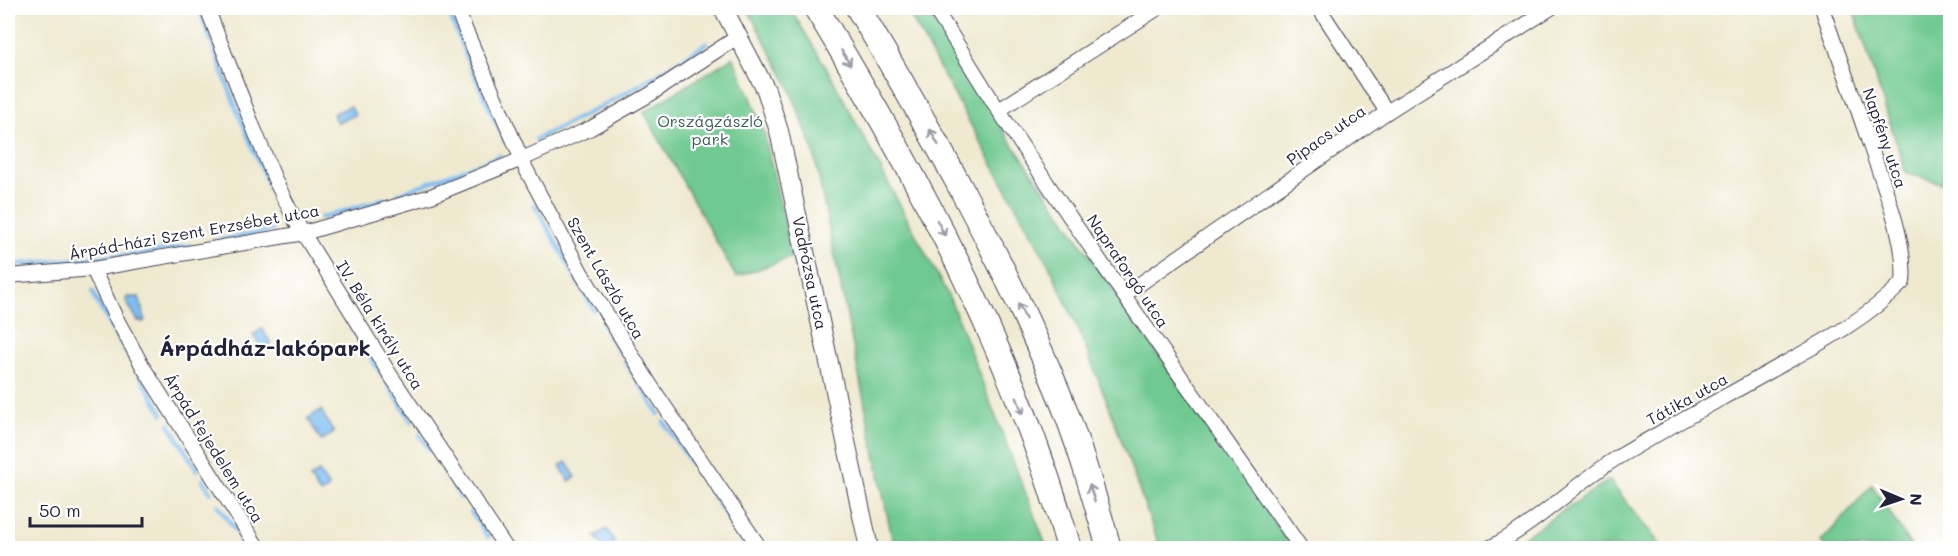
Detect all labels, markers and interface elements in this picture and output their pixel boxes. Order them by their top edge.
one-way arrow [840,49,852,66]
street label: Napfény utca [1859,85,1912,191]
street label: Pipacs utca [1282,100,1369,170]
park label: Országzászló park [657,110,763,149]
one-way arrow [928,129,940,146]
street label: Árpád-házi Szent Erzsébet utca [67,199,321,264]
street label: Napraforgó utca [1083,210,1174,332]
street label: Szent László utca [563,213,650,343]
street label: Vadrózsa utca [788,215,833,331]
one-way arrow [935,219,947,236]
street label: IV. Béla király utca [332,256,429,393]
one-way arrow [1016,302,1028,320]
district label: Árpádház-lakópark [159,333,371,362]
street label: Tátika utca [1642,368,1731,429]
street label: Árpád fejedelem utca [160,369,269,527]
one-way arrow [1016,396,1027,415]
north arrow [1871,469,1931,529]
one-way arrow [1086,484,1097,503]
scale bar [30,490,142,528]
text: N [1906,493,1927,506]
text: 50 m [39,498,81,522]

